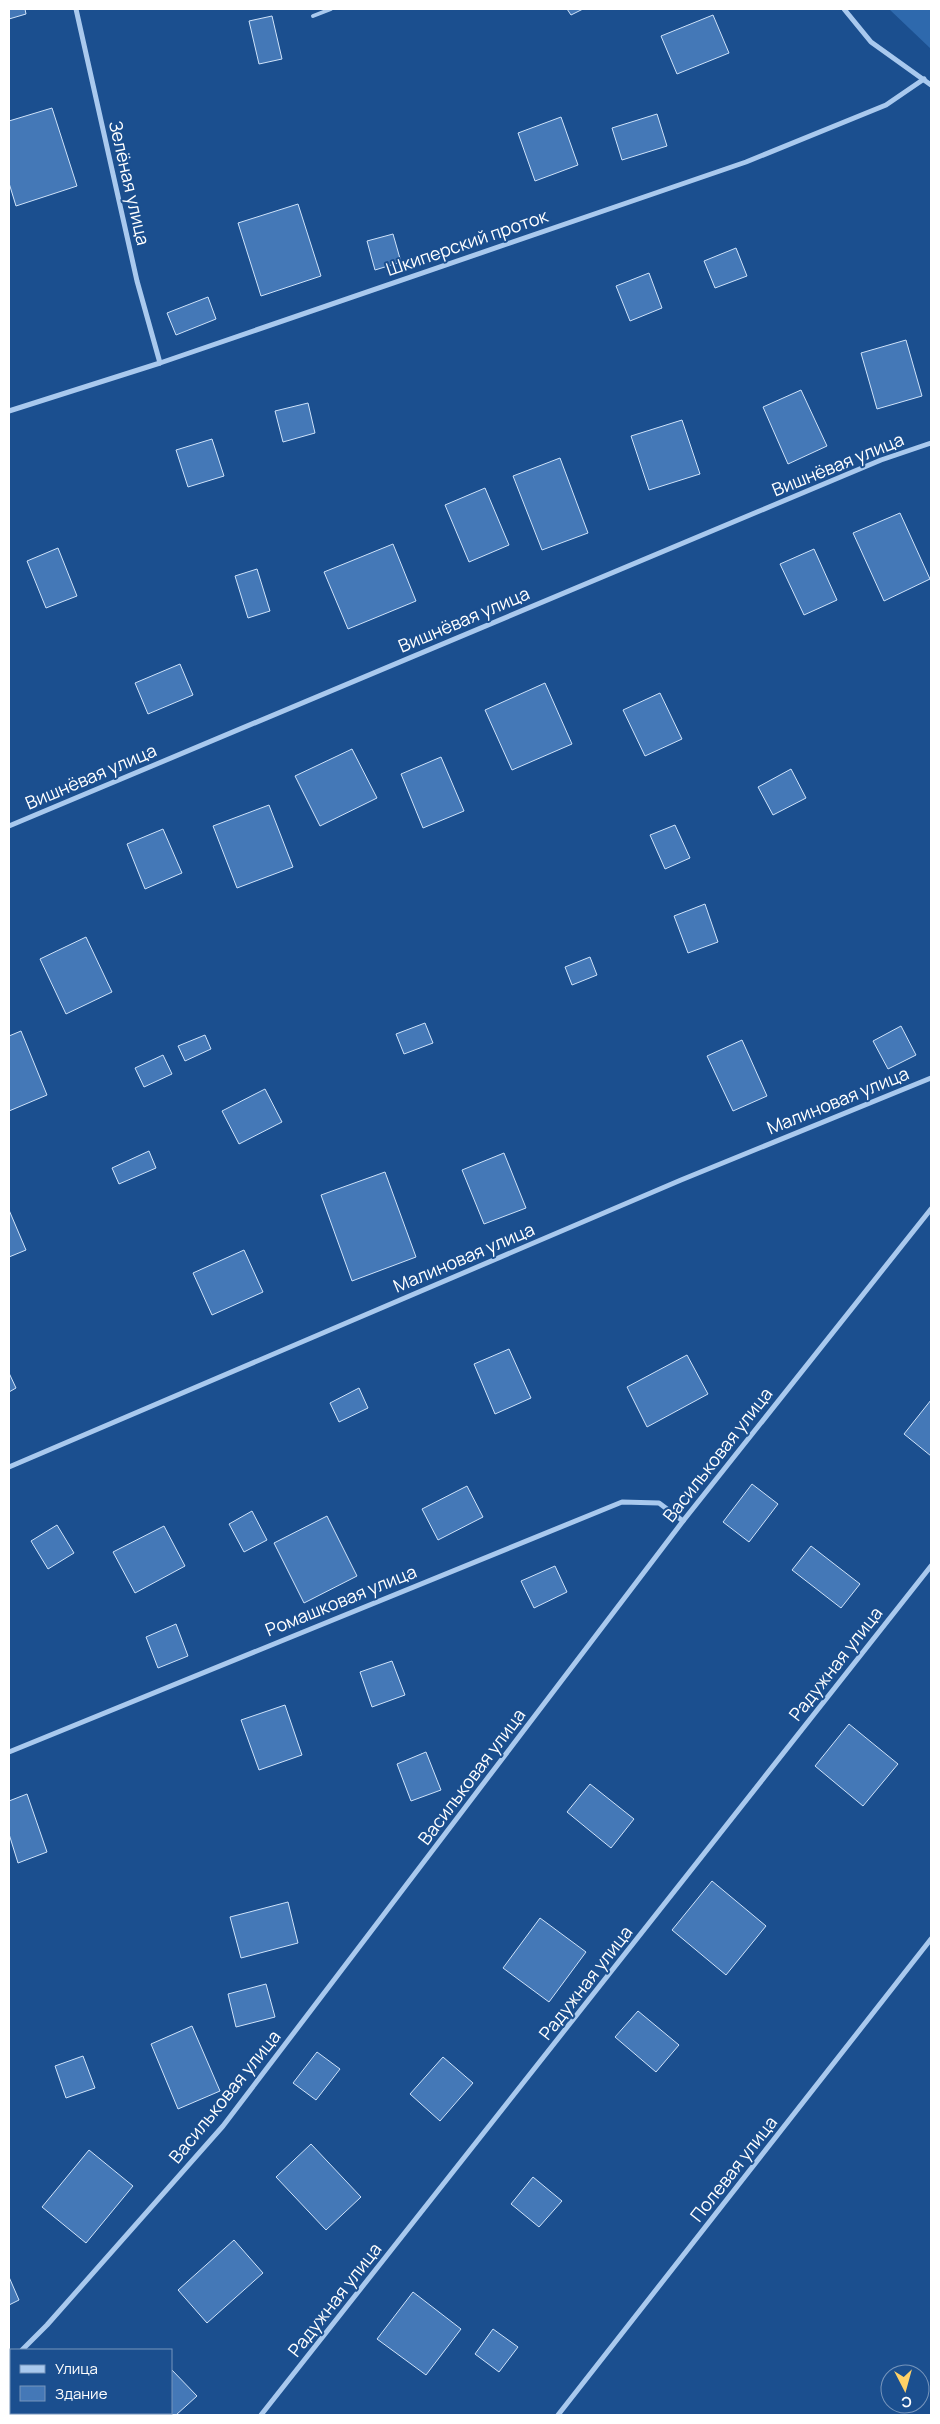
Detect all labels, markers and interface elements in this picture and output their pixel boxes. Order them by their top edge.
street label: Зелёная улица [104,118,156,247]
street label: Шкиперский проток [383,203,552,281]
street label: Вишнёвая улица [768,427,907,501]
street label: Вишнёвая улица [394,581,533,658]
street label: Вишнёвая улица [21,738,160,815]
street label: Малиновая улица [763,1061,912,1139]
street label: Малиновая улица [389,1217,538,1298]
street label: Васильковая улица [657,1382,777,1527]
street label: Ромашковая улица [261,1559,420,1641]
street label: Радужная улица [783,1601,887,1725]
street label: Васильковая улица [412,1703,530,1849]
street label: Радужная улица [533,1920,637,2044]
street label: Васильковая улица [163,2025,285,2168]
street label: Полевая улица [684,2111,782,2226]
street label: Радужная улица [282,2237,386,2361]
legend [10,2349,172,2414]
text: Улица [55,2358,98,2379]
north arrow [880,2364,930,2414]
text: Здание [55,2383,108,2404]
text: С [900,2392,913,2412]

